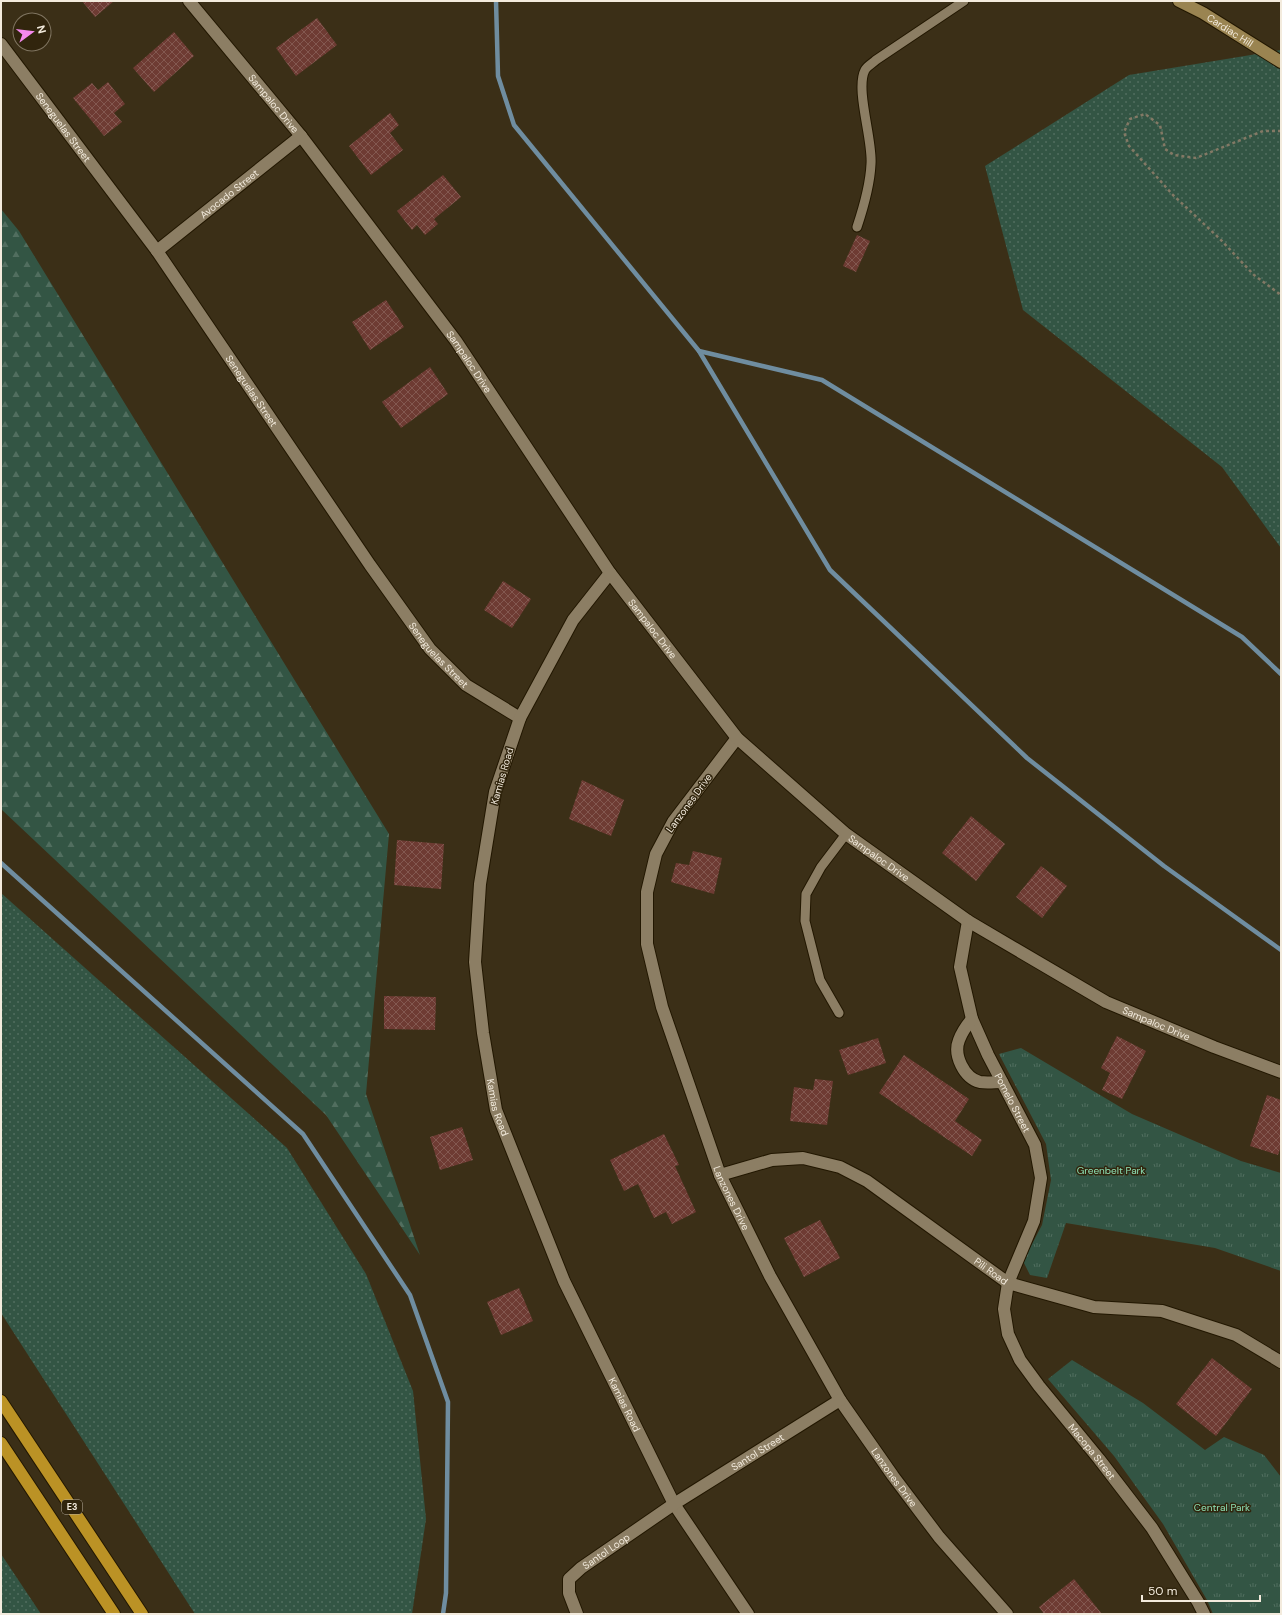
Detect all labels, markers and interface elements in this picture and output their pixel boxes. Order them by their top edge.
street label: Cardiac Hill [1205,11,1256,50]
north arrow [12,12,52,52]
text: N [34,24,49,35]
street label: Sampaloc Drive [246,71,302,136]
street label: Seneguelas Street [33,90,94,164]
street label: Avocado Street [197,166,261,221]
street label: Sampaloc Drive [444,328,495,395]
street label: Seneguelas Street [223,352,281,429]
street label: Sampaloc Drive [626,596,680,661]
street label: Seneguelas Street [406,619,471,690]
street label: Kamias Road [488,746,516,806]
street label: Lanzones Drive [663,771,715,835]
street label: Sampaloc Drive [846,831,913,884]
street label: Sampaloc Drive [1121,1003,1193,1043]
street label: Pomelo Street [992,1071,1034,1134]
street label: Kamias Road [484,1078,512,1138]
street label: Lanzones Drive [711,1164,753,1232]
park label: Greenbelt Park [1077,1164,1145,1177]
street label: Pili Road [972,1254,1011,1288]
street label: Kamias Road [606,1375,644,1434]
street label: Macopa Street [1066,1421,1119,1482]
street label: Santol Street [728,1430,786,1473]
street label: Lanzones Drive [869,1445,921,1510]
road number: E3 [62,1500,82,1514]
park label: Central Park [1194,1501,1250,1514]
street label: Santol Loop [580,1530,632,1572]
scale bar [1142,1577,1260,1603]
text: 50 m [1148,1583,1177,1599]

